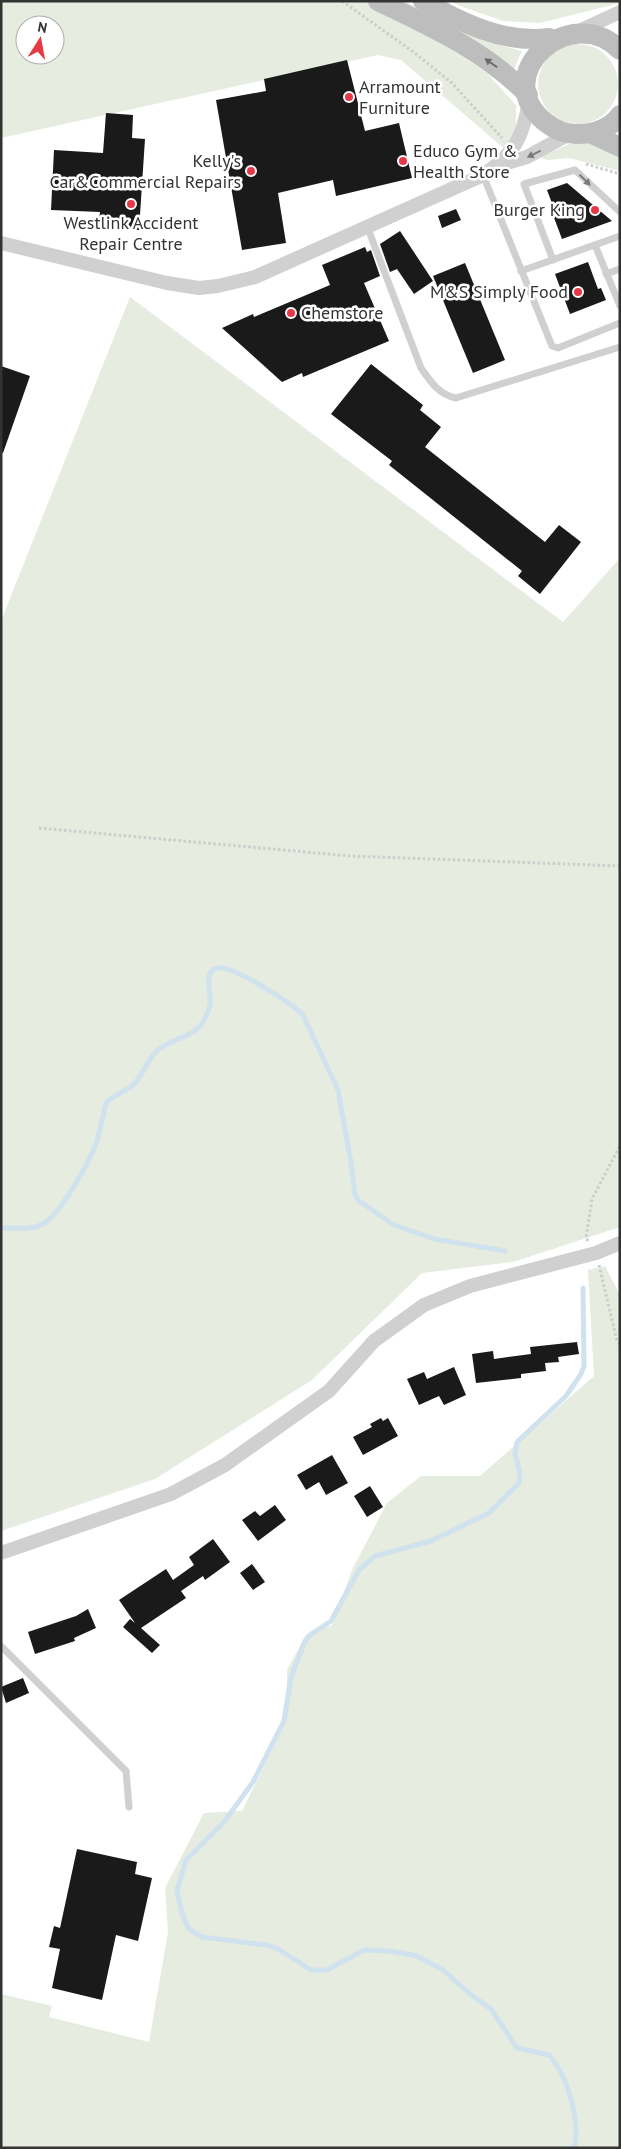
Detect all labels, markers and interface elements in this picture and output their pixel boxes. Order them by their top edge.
north arrow [15,15,65,65]
text: N [36,18,49,37]
one-way arrow [484,58,498,68]
place label: Arramount Furniture [359,75,441,119]
marker: Arramount Furniture [343,91,355,103]
place label: Educo Gym & Health Store [413,139,518,183]
place label: Kelly's Car&Commercial Repairs [49,149,241,193]
one-way arrow [527,150,541,158]
marker: Educo Gym & Health Store [397,155,409,167]
marker: Kelly's Car&Commercial Repairs [245,165,257,177]
one-way arrow [579,174,591,186]
marker: Westlink Accident Repair Centre [125,198,137,210]
place label: Burger King [494,198,585,221]
marker: Burger King [589,204,601,216]
place label: Westlink Accident Repair Centre [64,211,198,255]
place label: M&S Simply Food [430,280,568,303]
marker: M&S Simply Food [572,286,584,298]
place label: Chemstore [301,301,383,324]
marker: Chemstore [285,307,297,319]

